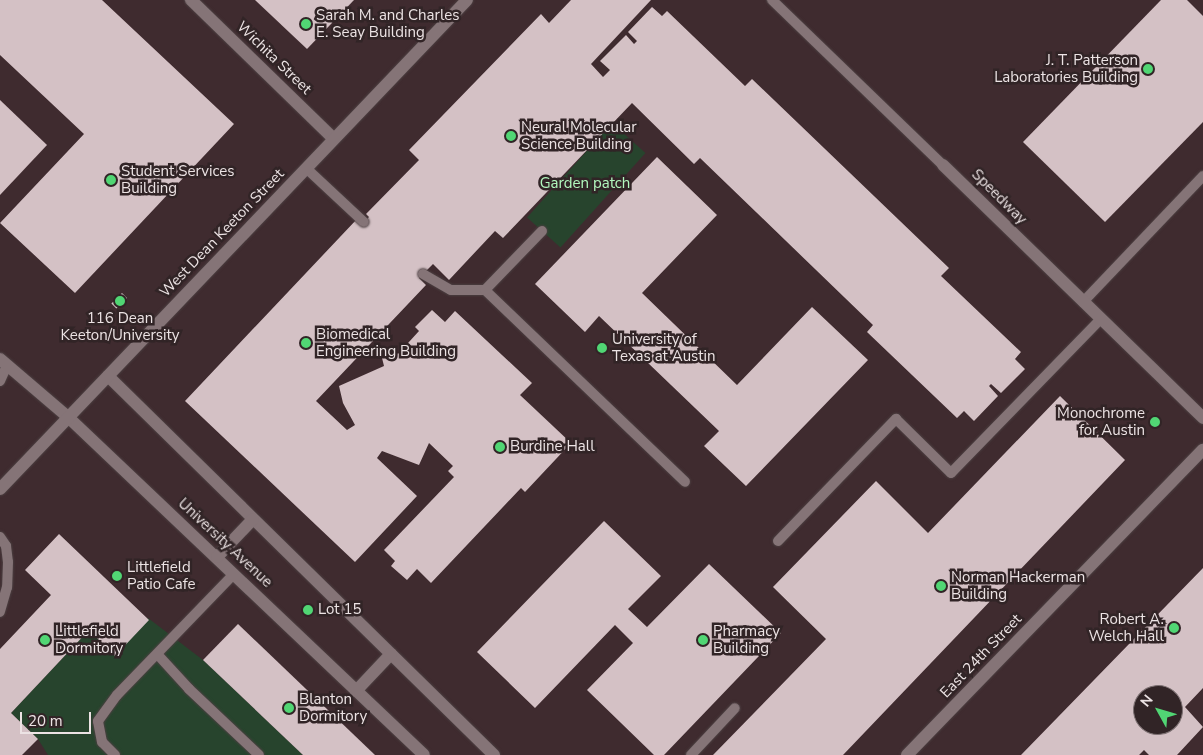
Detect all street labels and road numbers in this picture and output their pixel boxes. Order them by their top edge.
street label: Wichita Street [233,18,315,98]
street label: West Dean Keeton Street [156,165,288,301]
street label: Speedway [968,166,1030,228]
street label: University Avenue [174,495,276,591]
street label: East 24th Street [937,610,1025,702]

